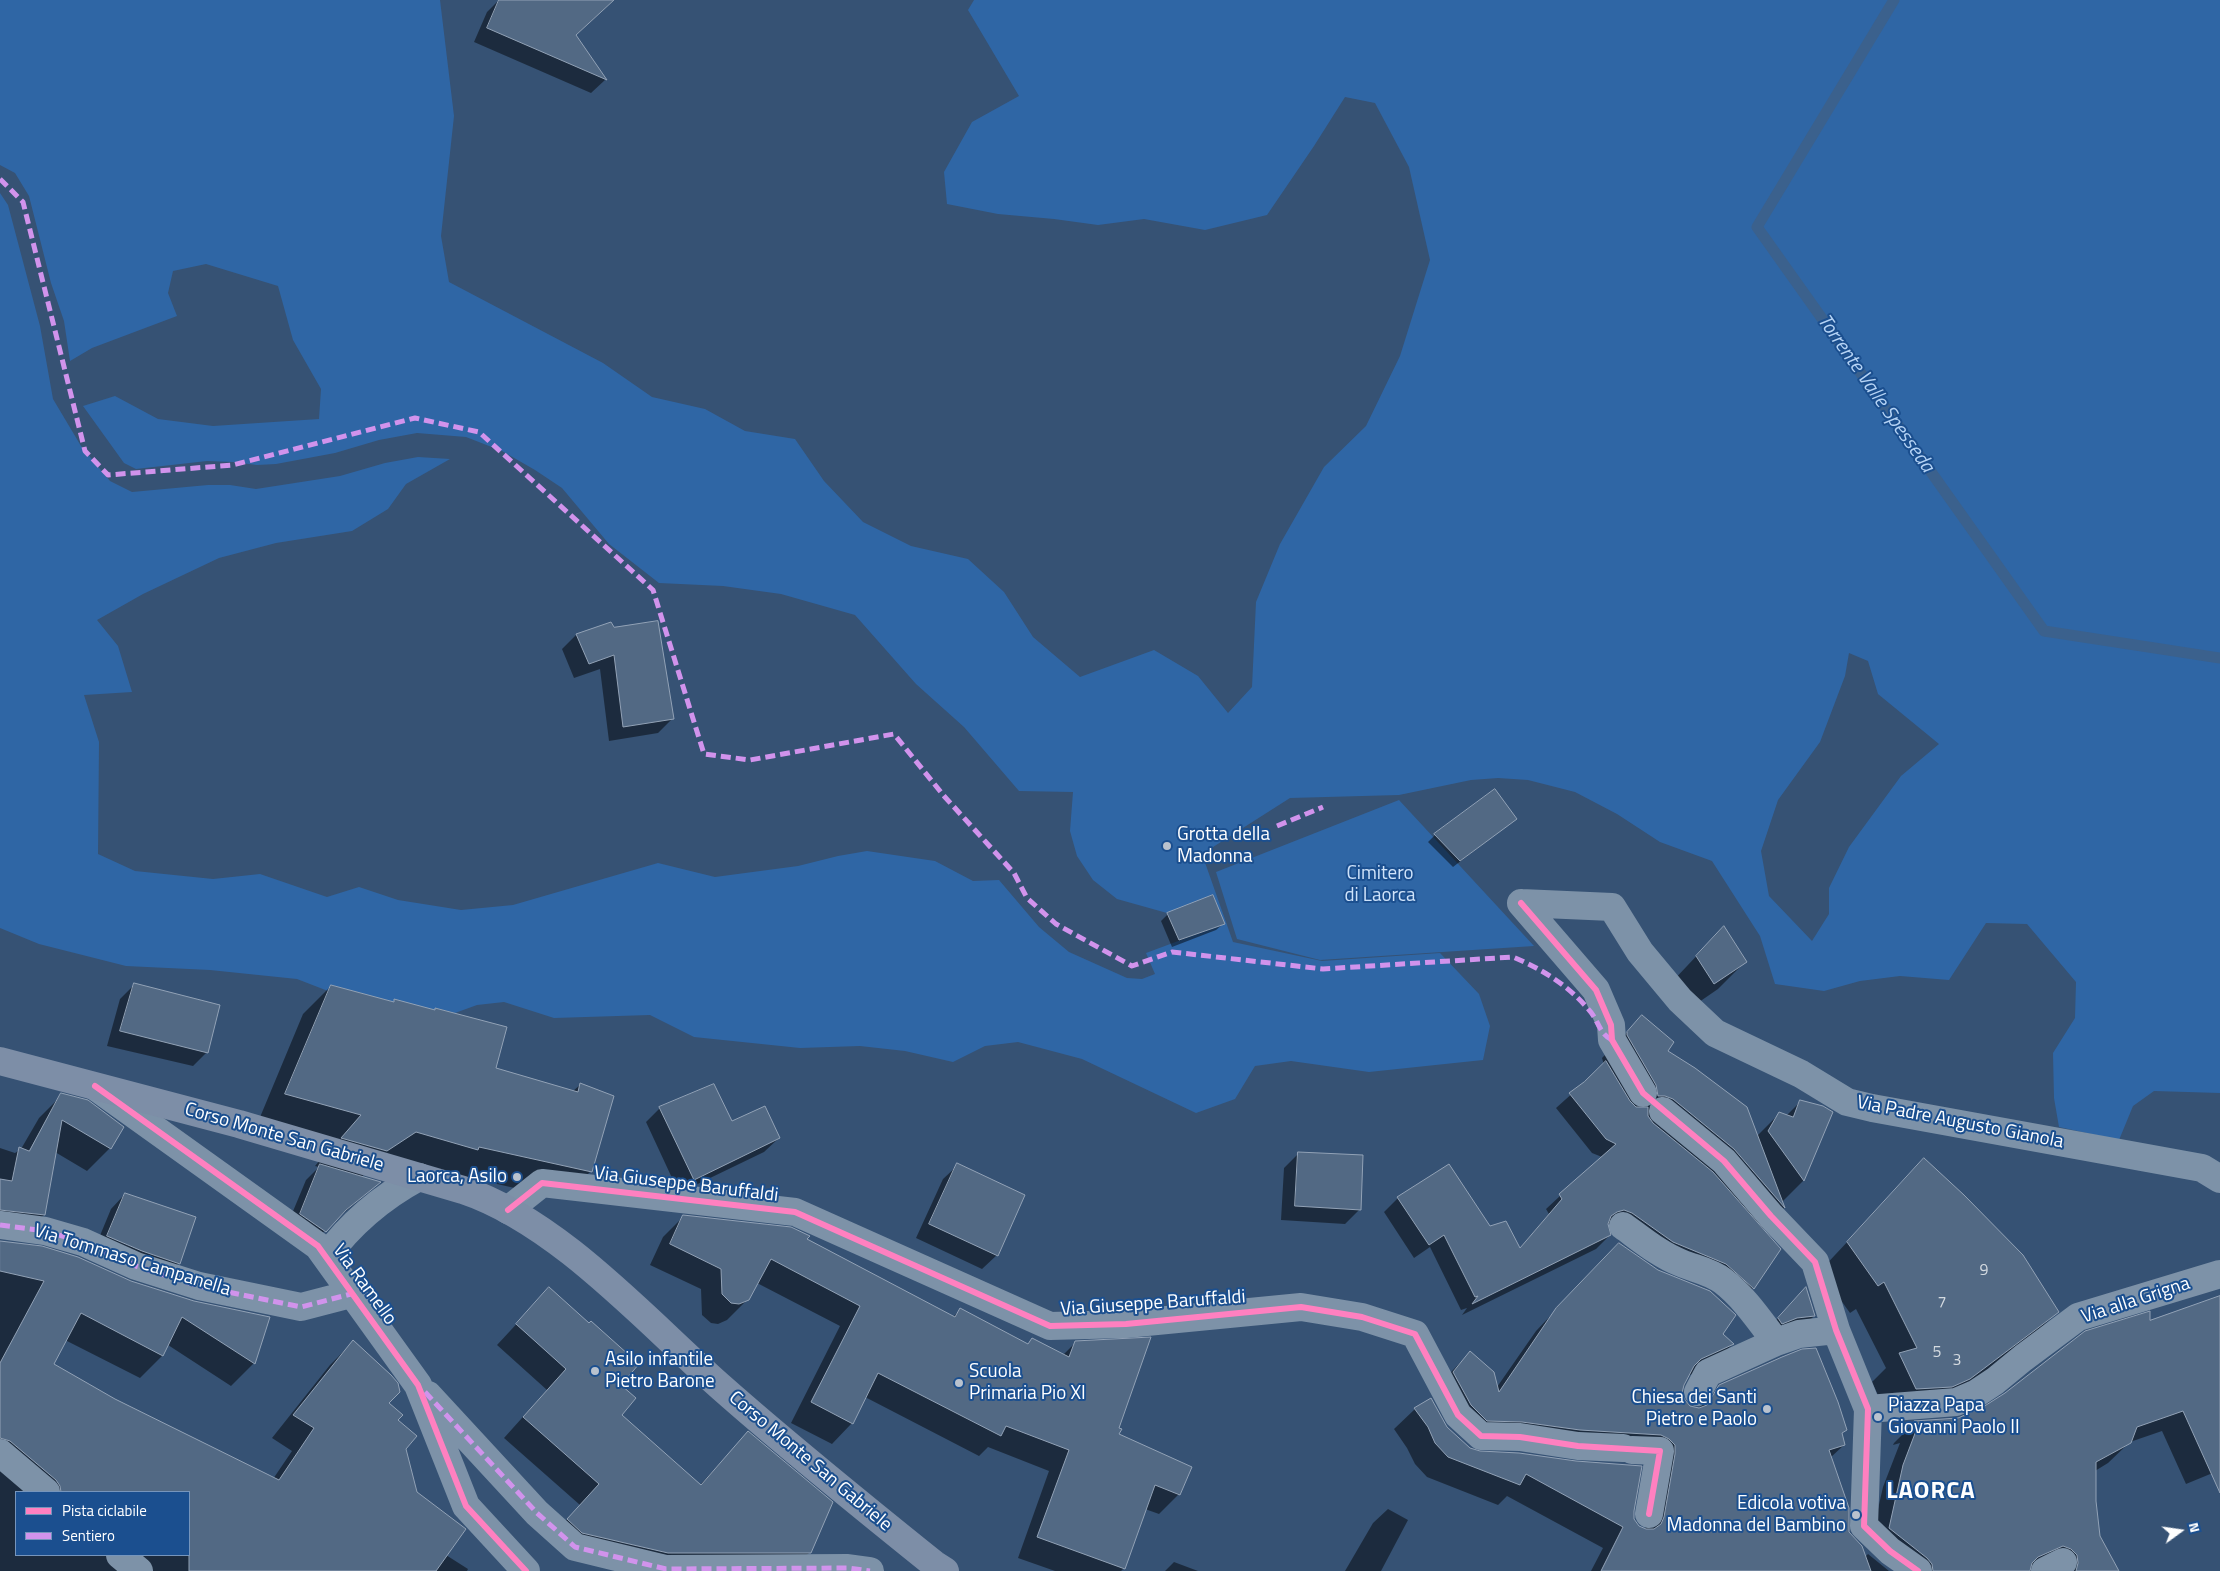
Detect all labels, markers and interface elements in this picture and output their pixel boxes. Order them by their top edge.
water label: Torrente Valle Spesseda [1811,310,1939,478]
place label: Grotta della Madonna [1177,824,1270,868]
marker: Grotta della Madonna [1161,840,1173,852]
park label: Cimitero di Laorca [1344,863,1416,907]
street label: Via Padre Augusto Gianola [1855,1092,2065,1154]
street label: Corso Monte San Gabriele [182,1099,386,1177]
street label: Via Giuseppe Baruffaldi [592,1162,780,1208]
place label: Laorca, Asilo [407,1166,507,1188]
marker: Laorca, Asilo [511,1171,523,1183]
street label: Via Tommaso Campanella [31,1220,233,1302]
street label: Via Ramello [327,1240,401,1330]
house number: 9 [1980,1261,1988,1281]
street label: Via alla Grigna [2079,1273,2193,1329]
street label: Via Giuseppe Baruffaldi [1060,1286,1246,1322]
house number: 7 [1938,1293,1946,1313]
house number: 5 [1933,1343,1941,1363]
place label: Asilo infantile Pietro Barone [605,1349,715,1393]
house number: 3 [1953,1351,1961,1371]
place label: Scuola Primaria Pio XI [969,1361,1086,1405]
marker: Asilo infantile Pietro Barone [589,1365,601,1377]
marker: Scuola Primaria Pio XI [953,1377,965,1389]
street label: Corso Monte San Gabriele [724,1387,896,1537]
place label: Chiesa dei Santi Pietro e Paolo [1631,1387,1757,1431]
place label: Piazza Papa Giovanni Paolo II [1888,1395,2020,1439]
marker: Chiesa dei Santi Pietro e Paolo [1761,1403,1773,1415]
marker: Piazza Papa Giovanni Paolo II [1872,1411,1884,1423]
district label: LAORCA [1885,1478,1977,1506]
legend [15,1491,190,1556]
place label: Edicola votiva Madonna del Bambino [1667,1493,1846,1537]
text: Pista ciclabile [62,1499,147,1522]
north arrow [2155,1506,2205,1556]
marker: Edicola votiva Madonna del Bambino [1850,1509,1862,1521]
text: N [2184,1520,2206,1534]
text: Sentiero [62,1524,115,1547]

